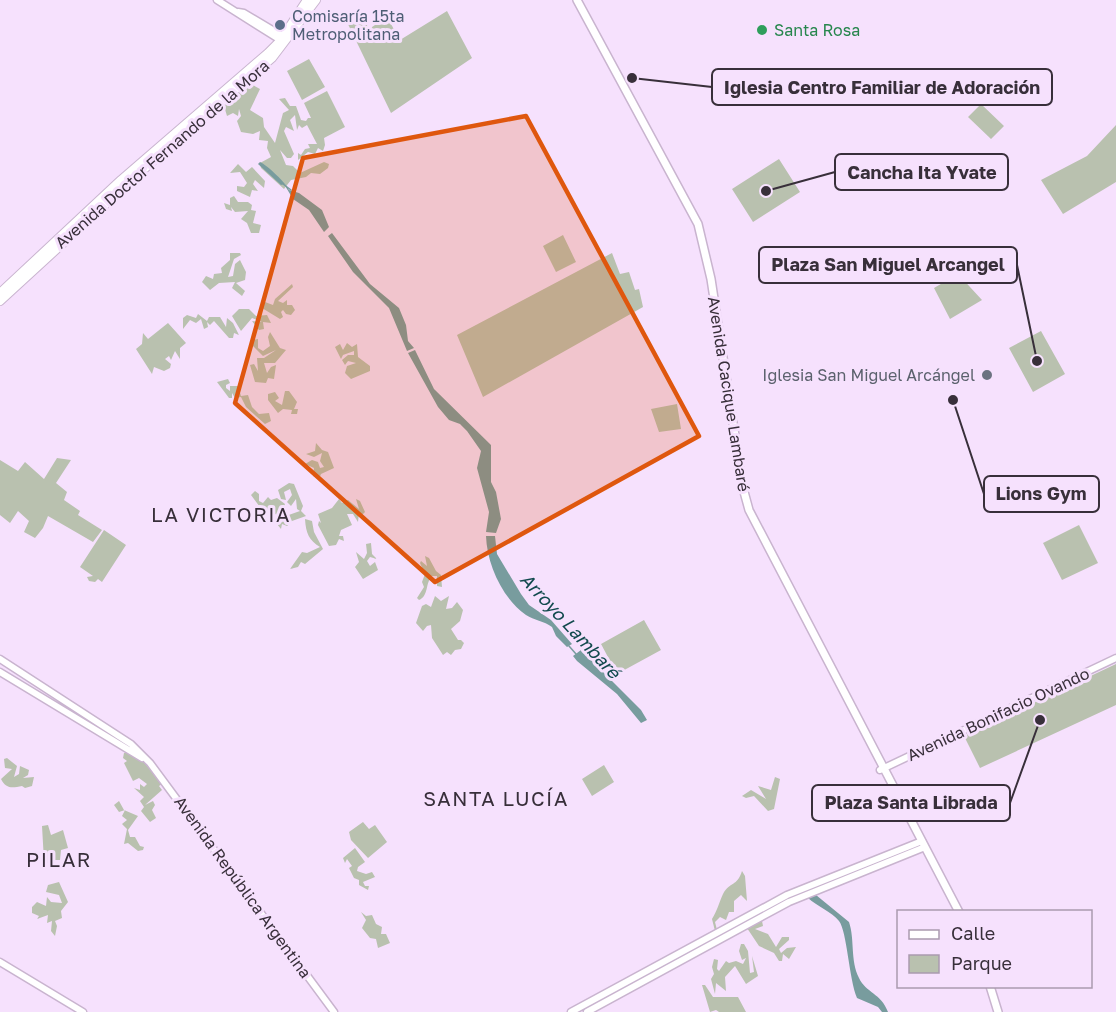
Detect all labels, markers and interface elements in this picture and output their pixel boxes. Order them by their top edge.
place label: Comisaría 15ta Metropolitana [292,6,405,44]
marker: Comisaría 15ta Metropolitana [273,18,287,32]
place label: Santa Rosa [774,20,860,40]
marker: Santa Rosa [755,23,769,37]
street label: Avenida Doctor Fernando de la Mora [51,56,273,252]
callout: Iglesia Centro Familiar de Adoración [712,69,1052,105]
text: Iglesia Centro Familiar de Adoración [724,76,1040,98]
callout: Cancha Ita Yvate [835,154,1008,190]
text: Cancha Ita Yvate [847,161,997,183]
callout: Plaza San Miguel Arcangel [759,247,1017,283]
text: Plaza San Miguel Arcangel [771,253,1005,275]
street label: Avenida Cacique Lambaré [704,295,754,493]
place label: Iglesia San Miguel Arcángel [762,365,975,385]
marker: Iglesia San Miguel Arcángel [980,368,994,382]
callout: Lions Gym [984,476,1099,512]
text: Lions Gym [995,482,1087,504]
district label: LA VICTORIA [151,502,291,526]
water label: Arroyo Lambaré [516,568,626,684]
street label: Avenida Bonifacio Ovando [904,663,1092,765]
callout: Plaza Santa Librada [812,785,1010,821]
district label: SANTA LUCÍA [423,786,569,810]
text: Plaza Santa Librada [824,791,998,813]
street label: Avenida República Argentina [170,792,316,982]
district label: PILAR [26,847,92,871]
legend [897,910,1092,988]
text: Calle [951,922,995,944]
text: Parque [951,952,1012,974]

